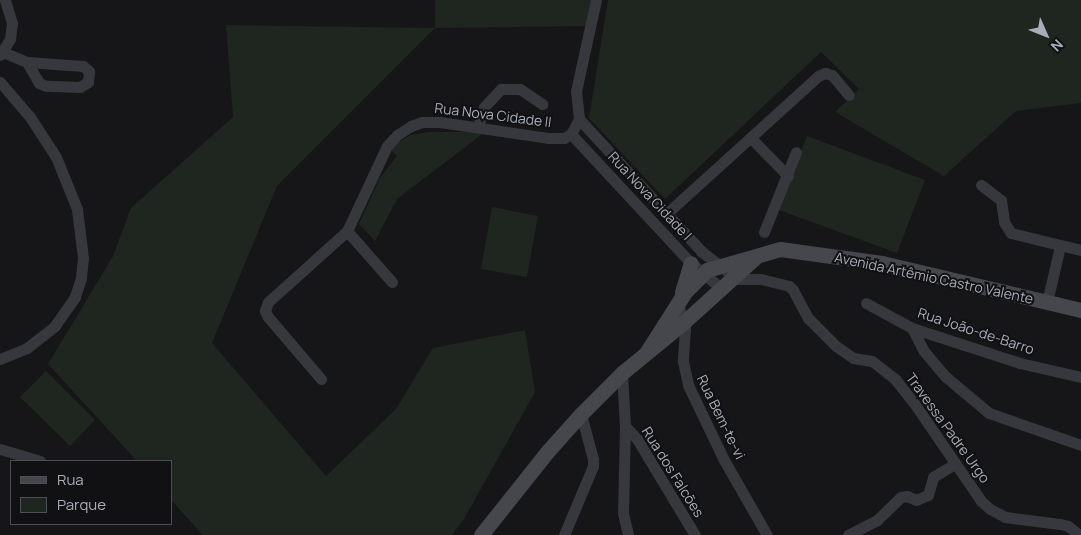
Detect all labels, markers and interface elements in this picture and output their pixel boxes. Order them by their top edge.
north arrow [1021,10,1071,60]
text: N [1047,36,1067,56]
street label: Rua Nova Cidade II [434,99,552,131]
street label: Rua Nova Cidade I [605,148,695,244]
street label: Avenida Artêmio Castro Valente [833,249,1035,307]
street label: Rua João-de-Barro [916,304,1036,358]
street label: Travessa Padre Urgo [903,370,993,486]
street label: Rua Bem-te-vi [693,372,749,462]
street label: Rua dos Falcões [638,424,708,520]
legend [10,460,172,525]
text: Rua [57,469,84,490]
text: Parque [57,494,106,515]

